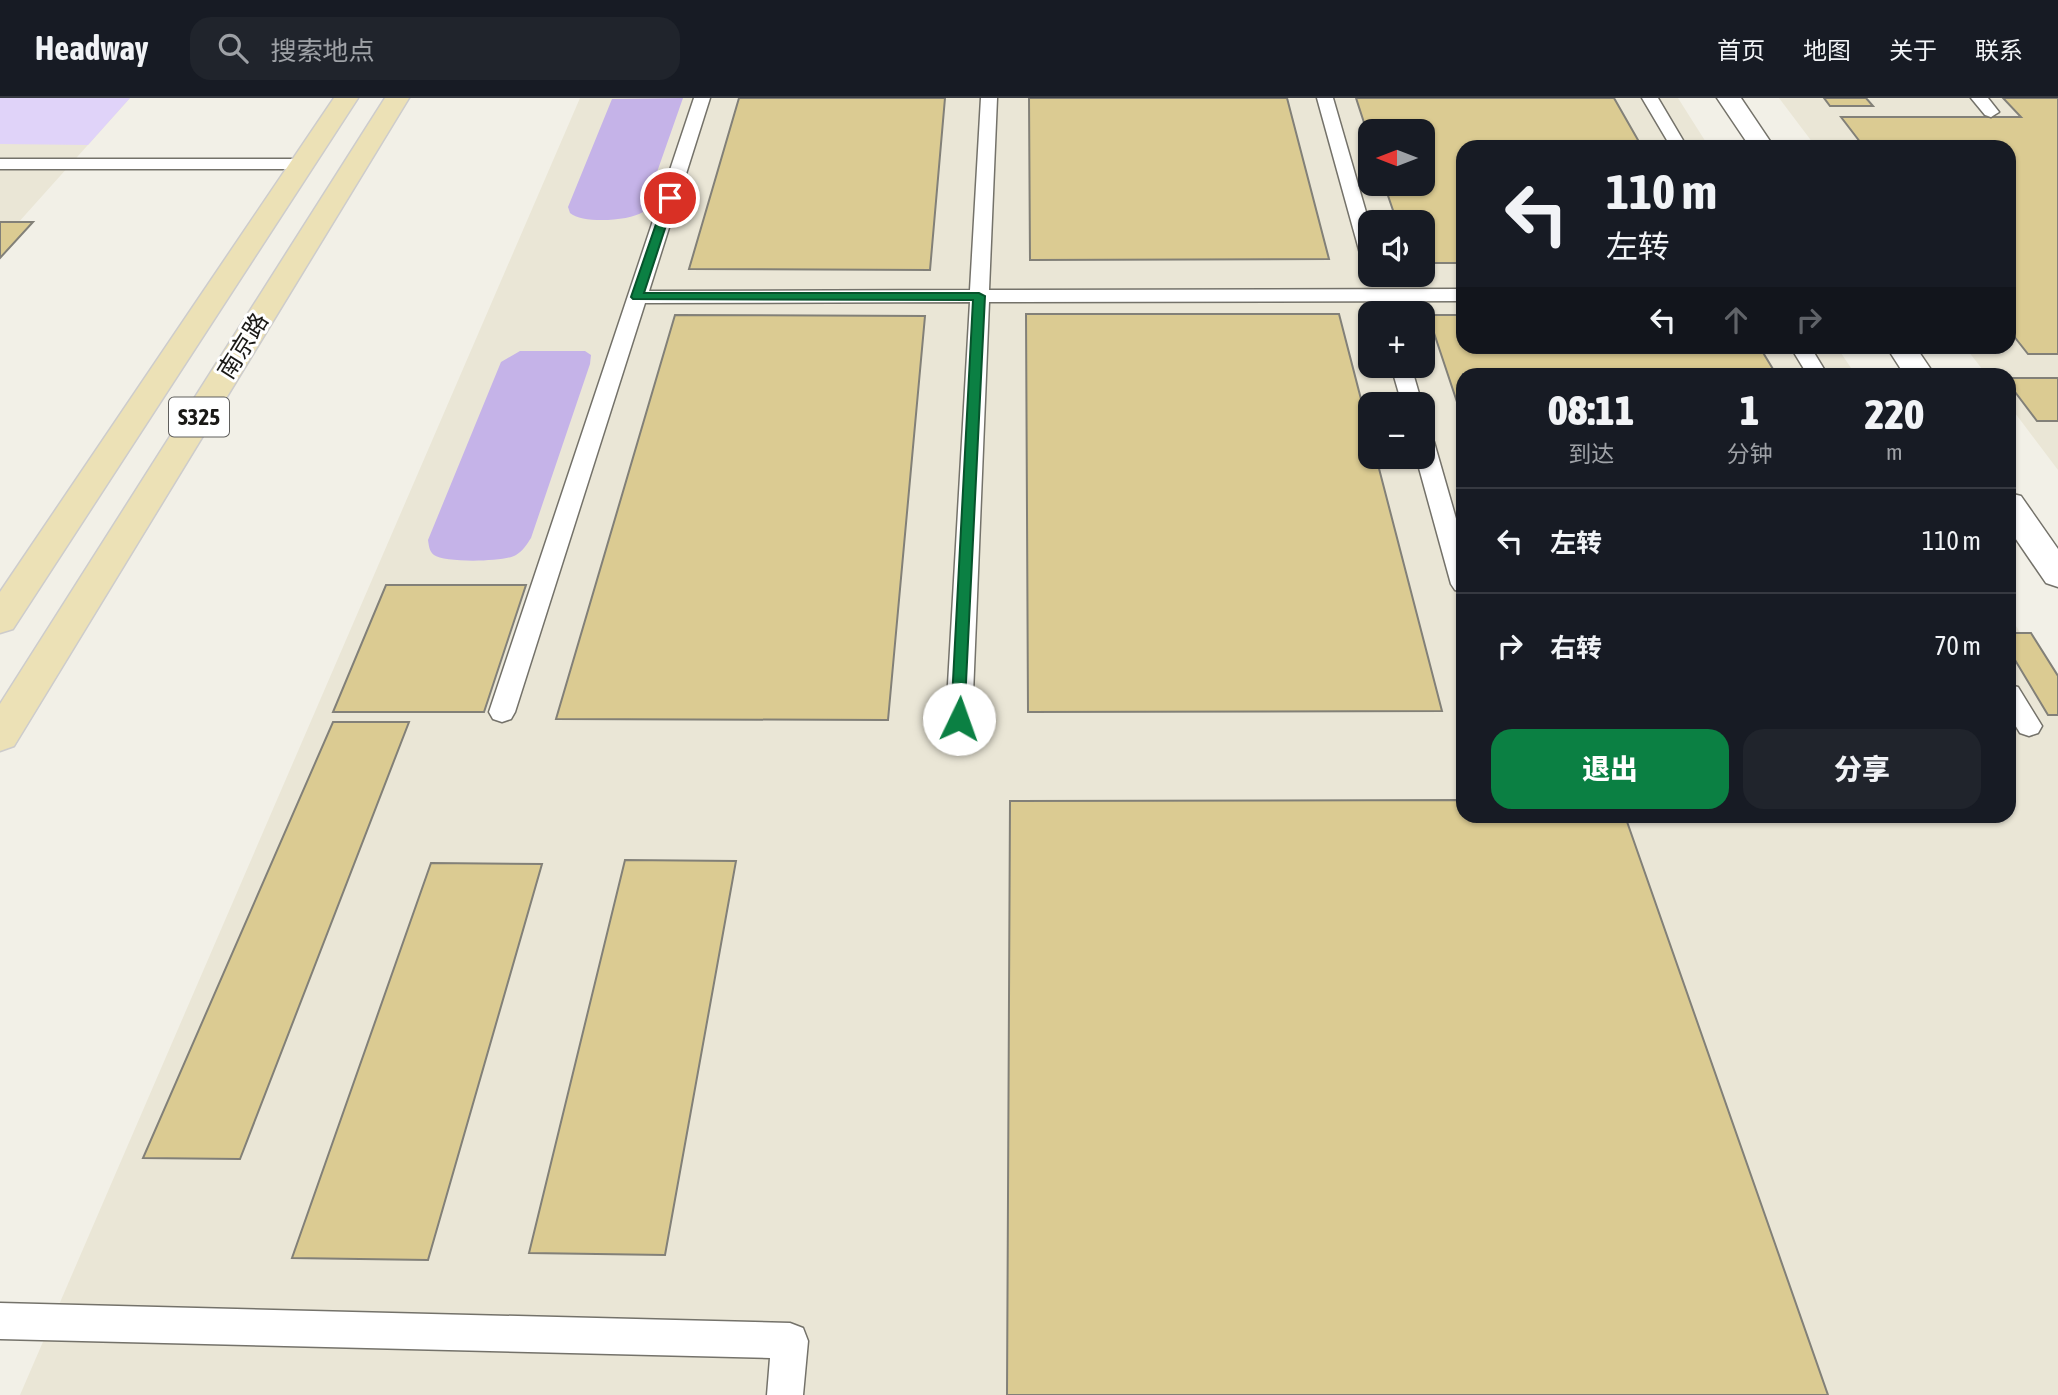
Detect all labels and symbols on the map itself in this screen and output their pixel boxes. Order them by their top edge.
north arrow [1358,119,1435,196]
pin [640,168,700,228]
street label: 南京路 [212,308,273,383]
road number: S325 [169,398,229,436]
position arrow [922,682,996,756]

